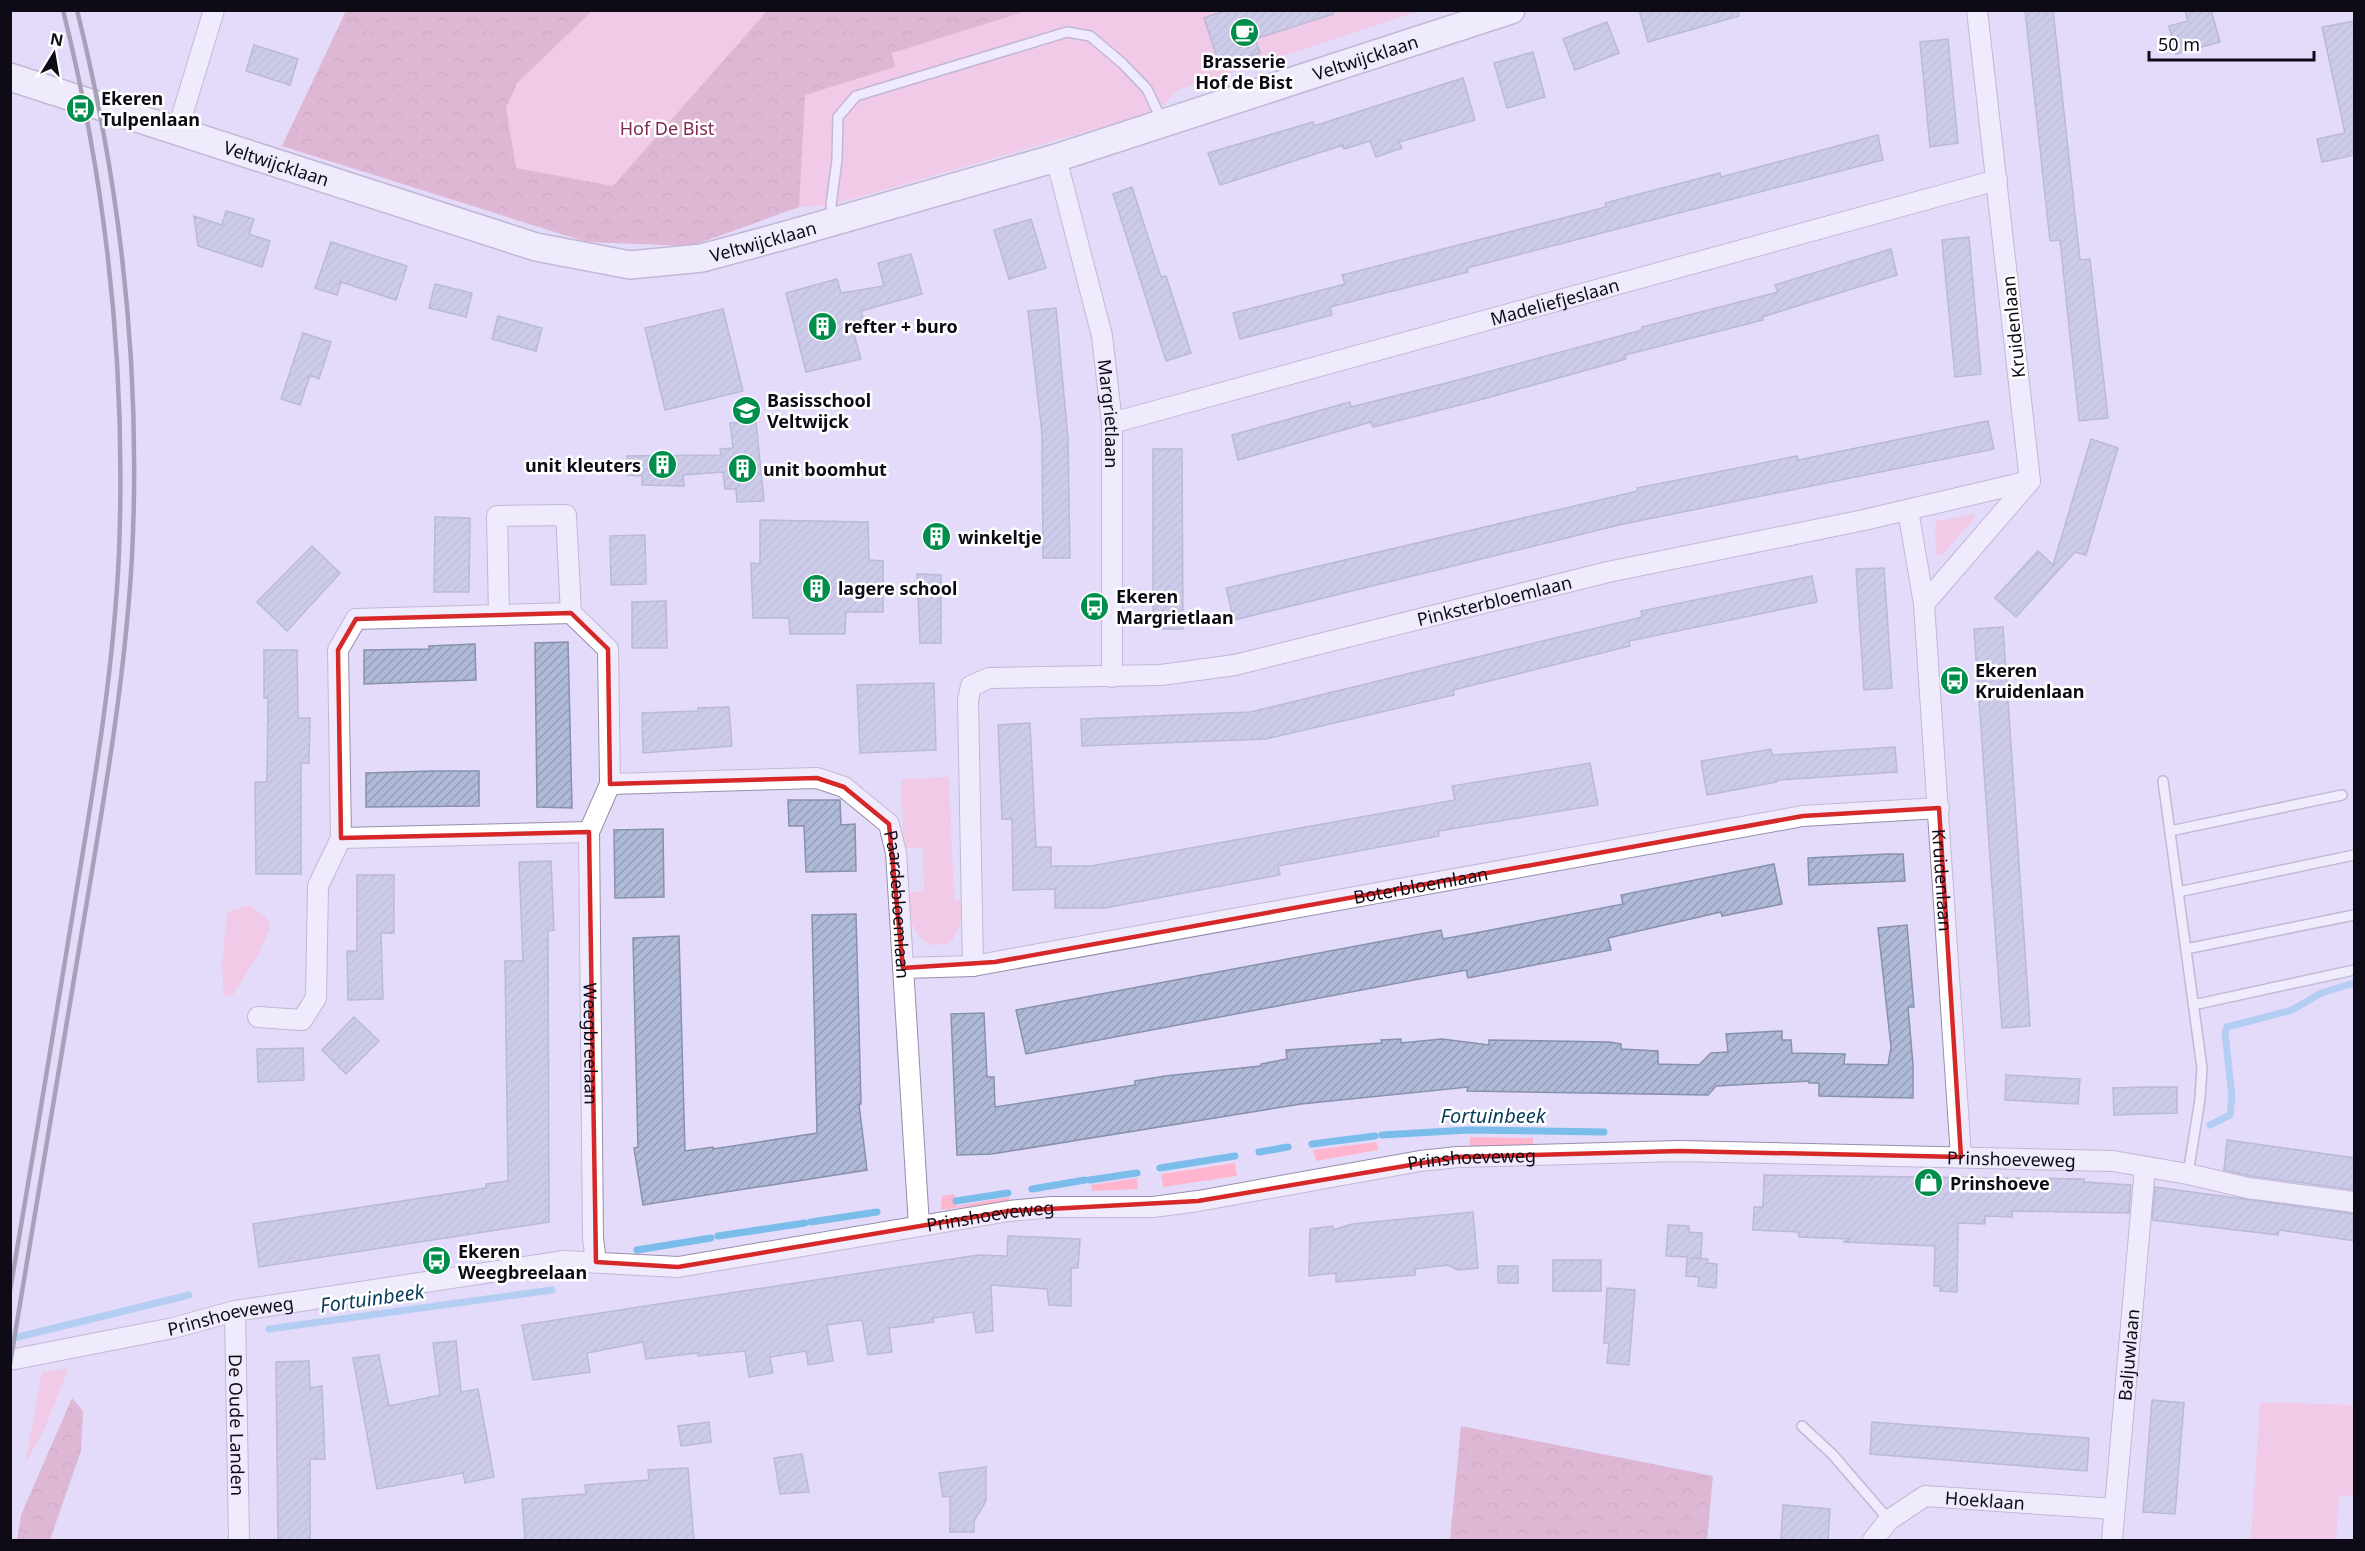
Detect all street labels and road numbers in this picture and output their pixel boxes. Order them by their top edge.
street label: Veltwijcklaan [1310,29,1421,86]
street label: Veltwijcklaan [221,135,332,191]
street label: Veltwijcklaan [707,215,819,267]
street label: Madeliefjeslaan [1487,272,1622,331]
street label: Kruidenlaan [1996,275,2030,379]
street label: Margrietlaan [1093,358,1124,468]
street label: Pinksterbloemlaan [1414,570,1574,631]
street label: Paardebloemlaan [879,828,916,979]
street label: Kruidenlaan [1927,828,1958,932]
street label: Boterbloemlaan [1352,861,1490,909]
street label: Weegbreelaan [578,983,604,1105]
street label: Prinshoeveweg [1405,1143,1536,1175]
street label: Prinshoeveweg [1947,1145,2076,1172]
street label: Prinshoeveweg [925,1195,1055,1237]
street label: Prinshoeveweg [165,1290,295,1341]
street label: Baljuwlaan [2112,1308,2144,1402]
street label: De Oude Landen [224,1354,250,1496]
street label: Hoeklaan [1944,1485,2026,1515]

